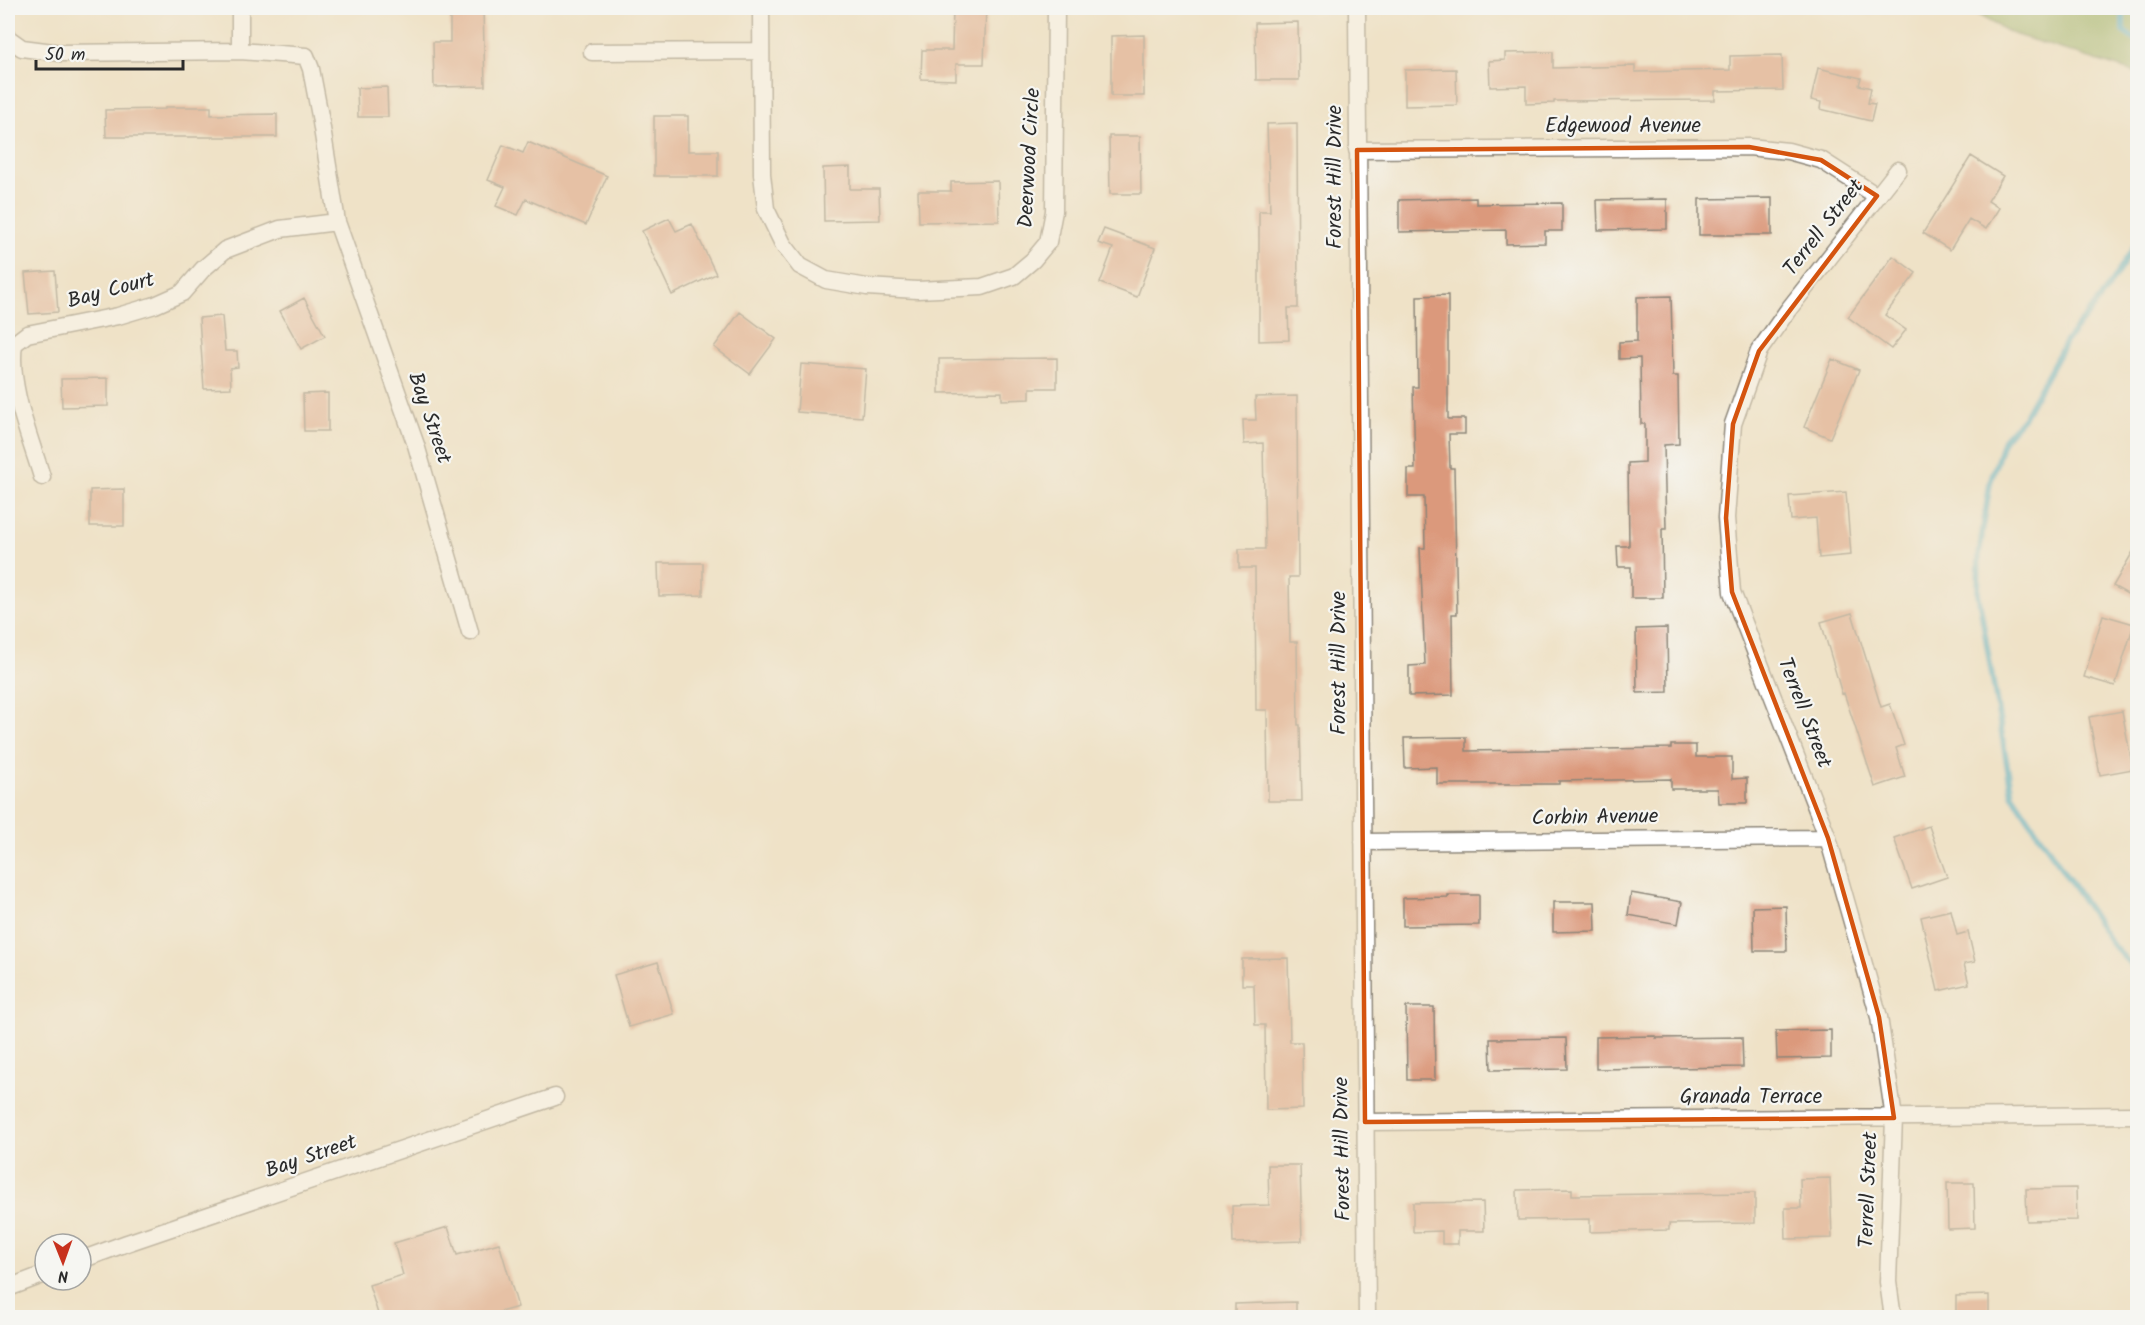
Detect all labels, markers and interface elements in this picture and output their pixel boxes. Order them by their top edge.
scale bar [36,33,183,71]
text: 50 m [45,41,85,70]
street label: Deerwood Circle [1010,87,1050,229]
street label: Forest Hill Drive [1319,104,1352,249]
street label: Edgewood Avenue [1545,110,1702,143]
street label: Terrell Street [1775,171,1873,284]
street label: Bay Court [64,263,159,318]
street label: Bay Street [398,368,460,469]
street label: Forest Hill Drive [1323,590,1356,735]
street label: Terrell Street [1768,653,1841,774]
street label: Corbin Avenue [1531,800,1659,836]
street label: Forest Hill Drive [1325,1076,1361,1221]
street label: Granada Terrace [1680,1081,1823,1114]
street label: Bay Street [261,1126,362,1188]
street label: Terrell Street [1850,1131,1888,1249]
north arrow [33,1232,93,1292]
text: N [58,1263,69,1288]

